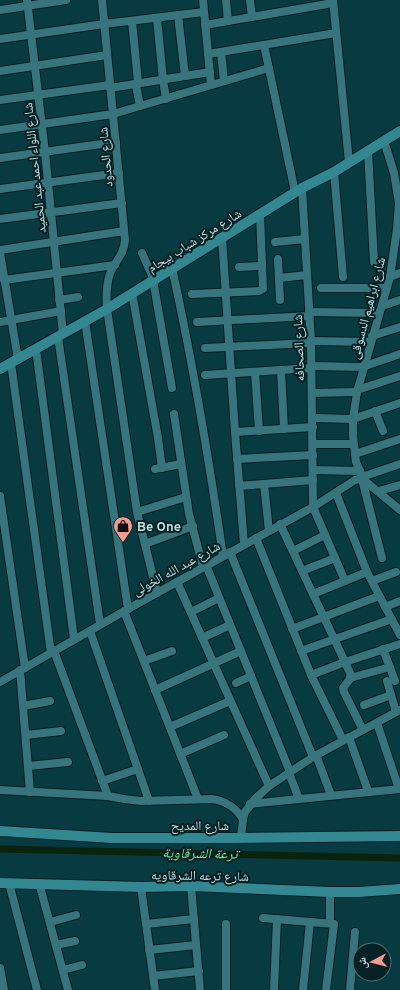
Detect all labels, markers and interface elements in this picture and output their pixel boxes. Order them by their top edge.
street label: شارع اللواء احمد عبد الحميد [21,102,51,234]
street label: شارع الحدود [96,126,118,187]
street label: شارع مركز شباب بيجام [145,206,245,277]
street label: شارع ابراهيم الدسوقى [348,256,390,361]
street label: شارع الصحافه [291,314,309,382]
shop icon: Be One [112,515,134,543]
place label: Be One [137,520,181,536]
street label: شارع عبد الله الخولى [130,539,224,600]
street label: شارع المديح [171,819,229,835]
water label: ترعة الشرقاوية [162,845,241,864]
street label: شارع ترعه الشرقاويه [151,868,249,886]
north arrow [352,942,392,982]
text: ش [355,956,371,970]

